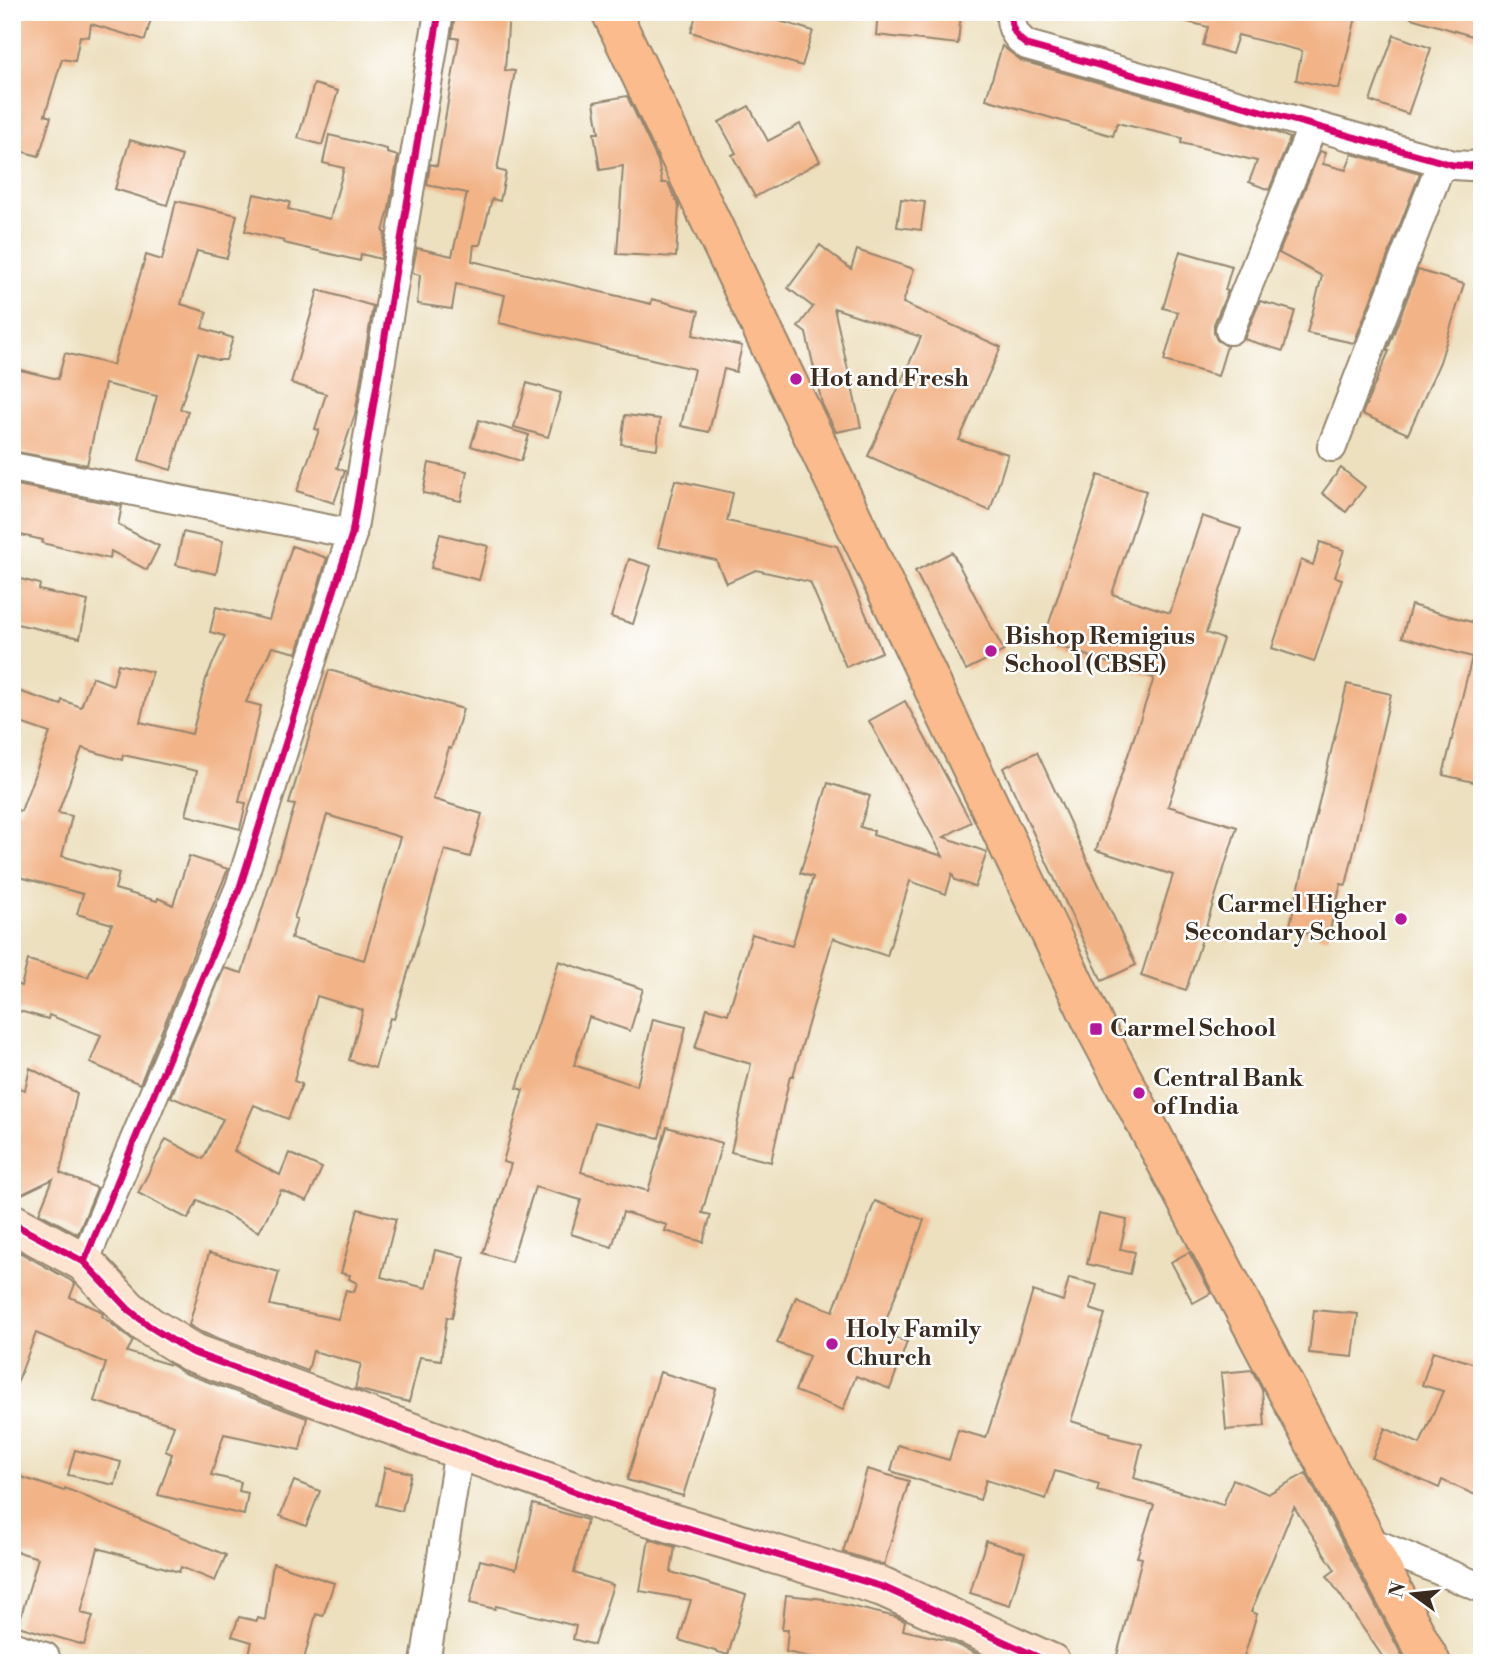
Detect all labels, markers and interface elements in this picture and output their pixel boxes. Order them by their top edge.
place label: Hot and Fresh [810,364,969,394]
marker: Hot and Fresh [788,371,804,387]
place label: Bishop Remigius School (CBSE) [1005,622,1195,680]
marker: Bishop Remigius School (CBSE) [983,643,999,659]
place label: Carmel Higher Secondary School [1185,890,1387,948]
marker: Carmel Higher Secondary School [1393,911,1409,927]
place label: Carmel School [1110,1014,1276,1044]
marker: Carmel School [1088,1021,1104,1037]
place label: Central Bank of India [1153,1064,1305,1122]
marker: Central Bank of India [1131,1085,1147,1101]
place label: Holy Family Church [846,1315,982,1373]
marker: Holy Family Church [824,1336,840,1352]
north arrow [1378,1560,1448,1630]
text: N [1384,1579,1411,1600]

